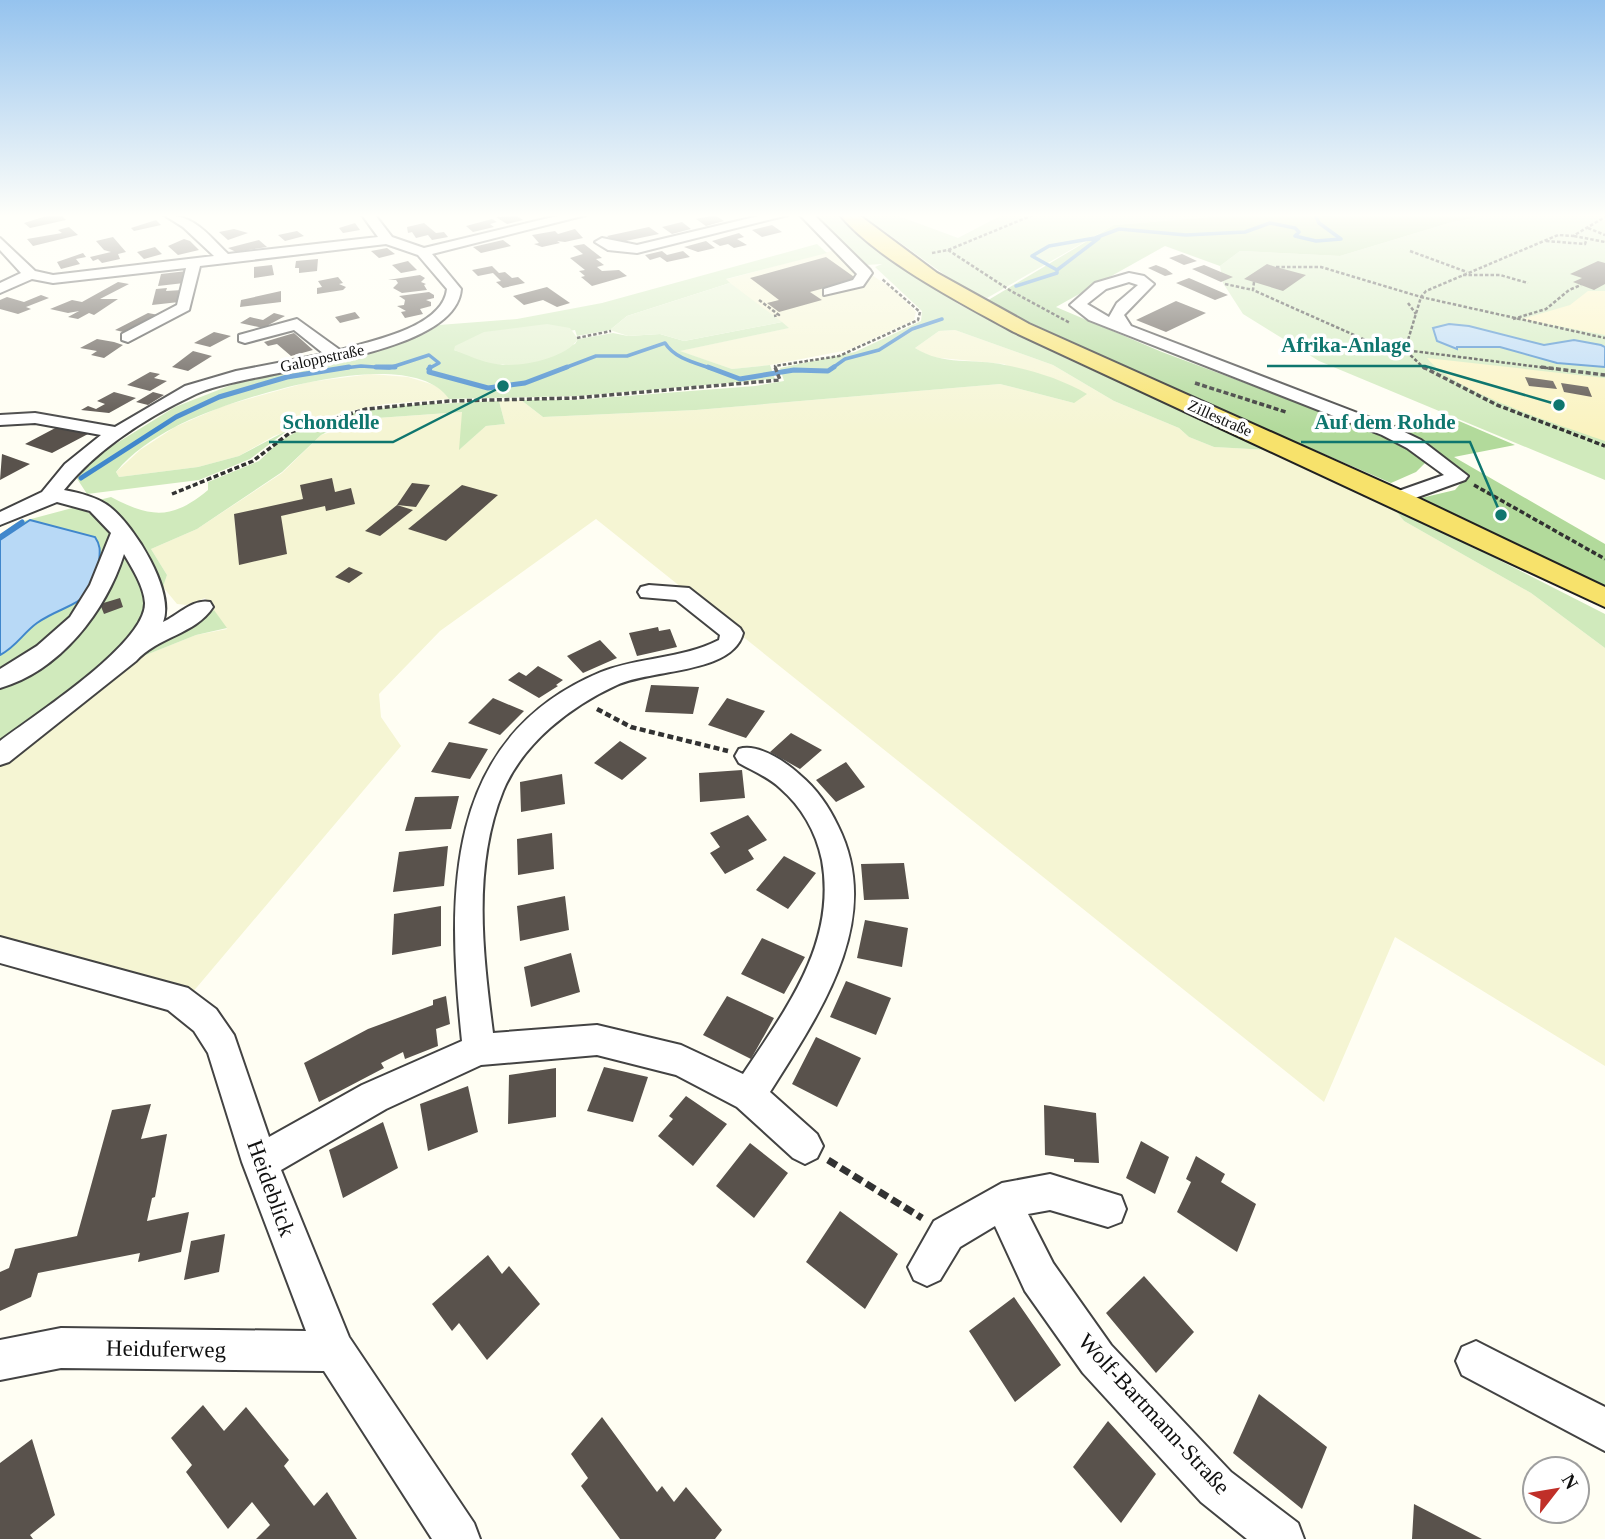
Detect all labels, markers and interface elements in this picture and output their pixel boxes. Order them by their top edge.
callout: Afrika-Anlage [1267,324,1425,366]
text: Afrika-Anlage [1281,333,1411,357]
street label: Galoppstraße [279,341,366,376]
street label: Zillestraße [1185,396,1255,440]
callout: Schondelle [269,400,393,442]
callout: Auf dem Rohde [1301,400,1470,442]
text: Schondelle [283,410,379,434]
text: Auf dem Rohde [1314,410,1456,434]
street label: Heideblick [242,1136,300,1240]
street label: Wolf-Bartmann-Straße [1073,1329,1235,1499]
street label: Heiduferweg [106,1335,227,1363]
north arrow [1521,1455,1591,1525]
text: N [1558,1470,1583,1493]

